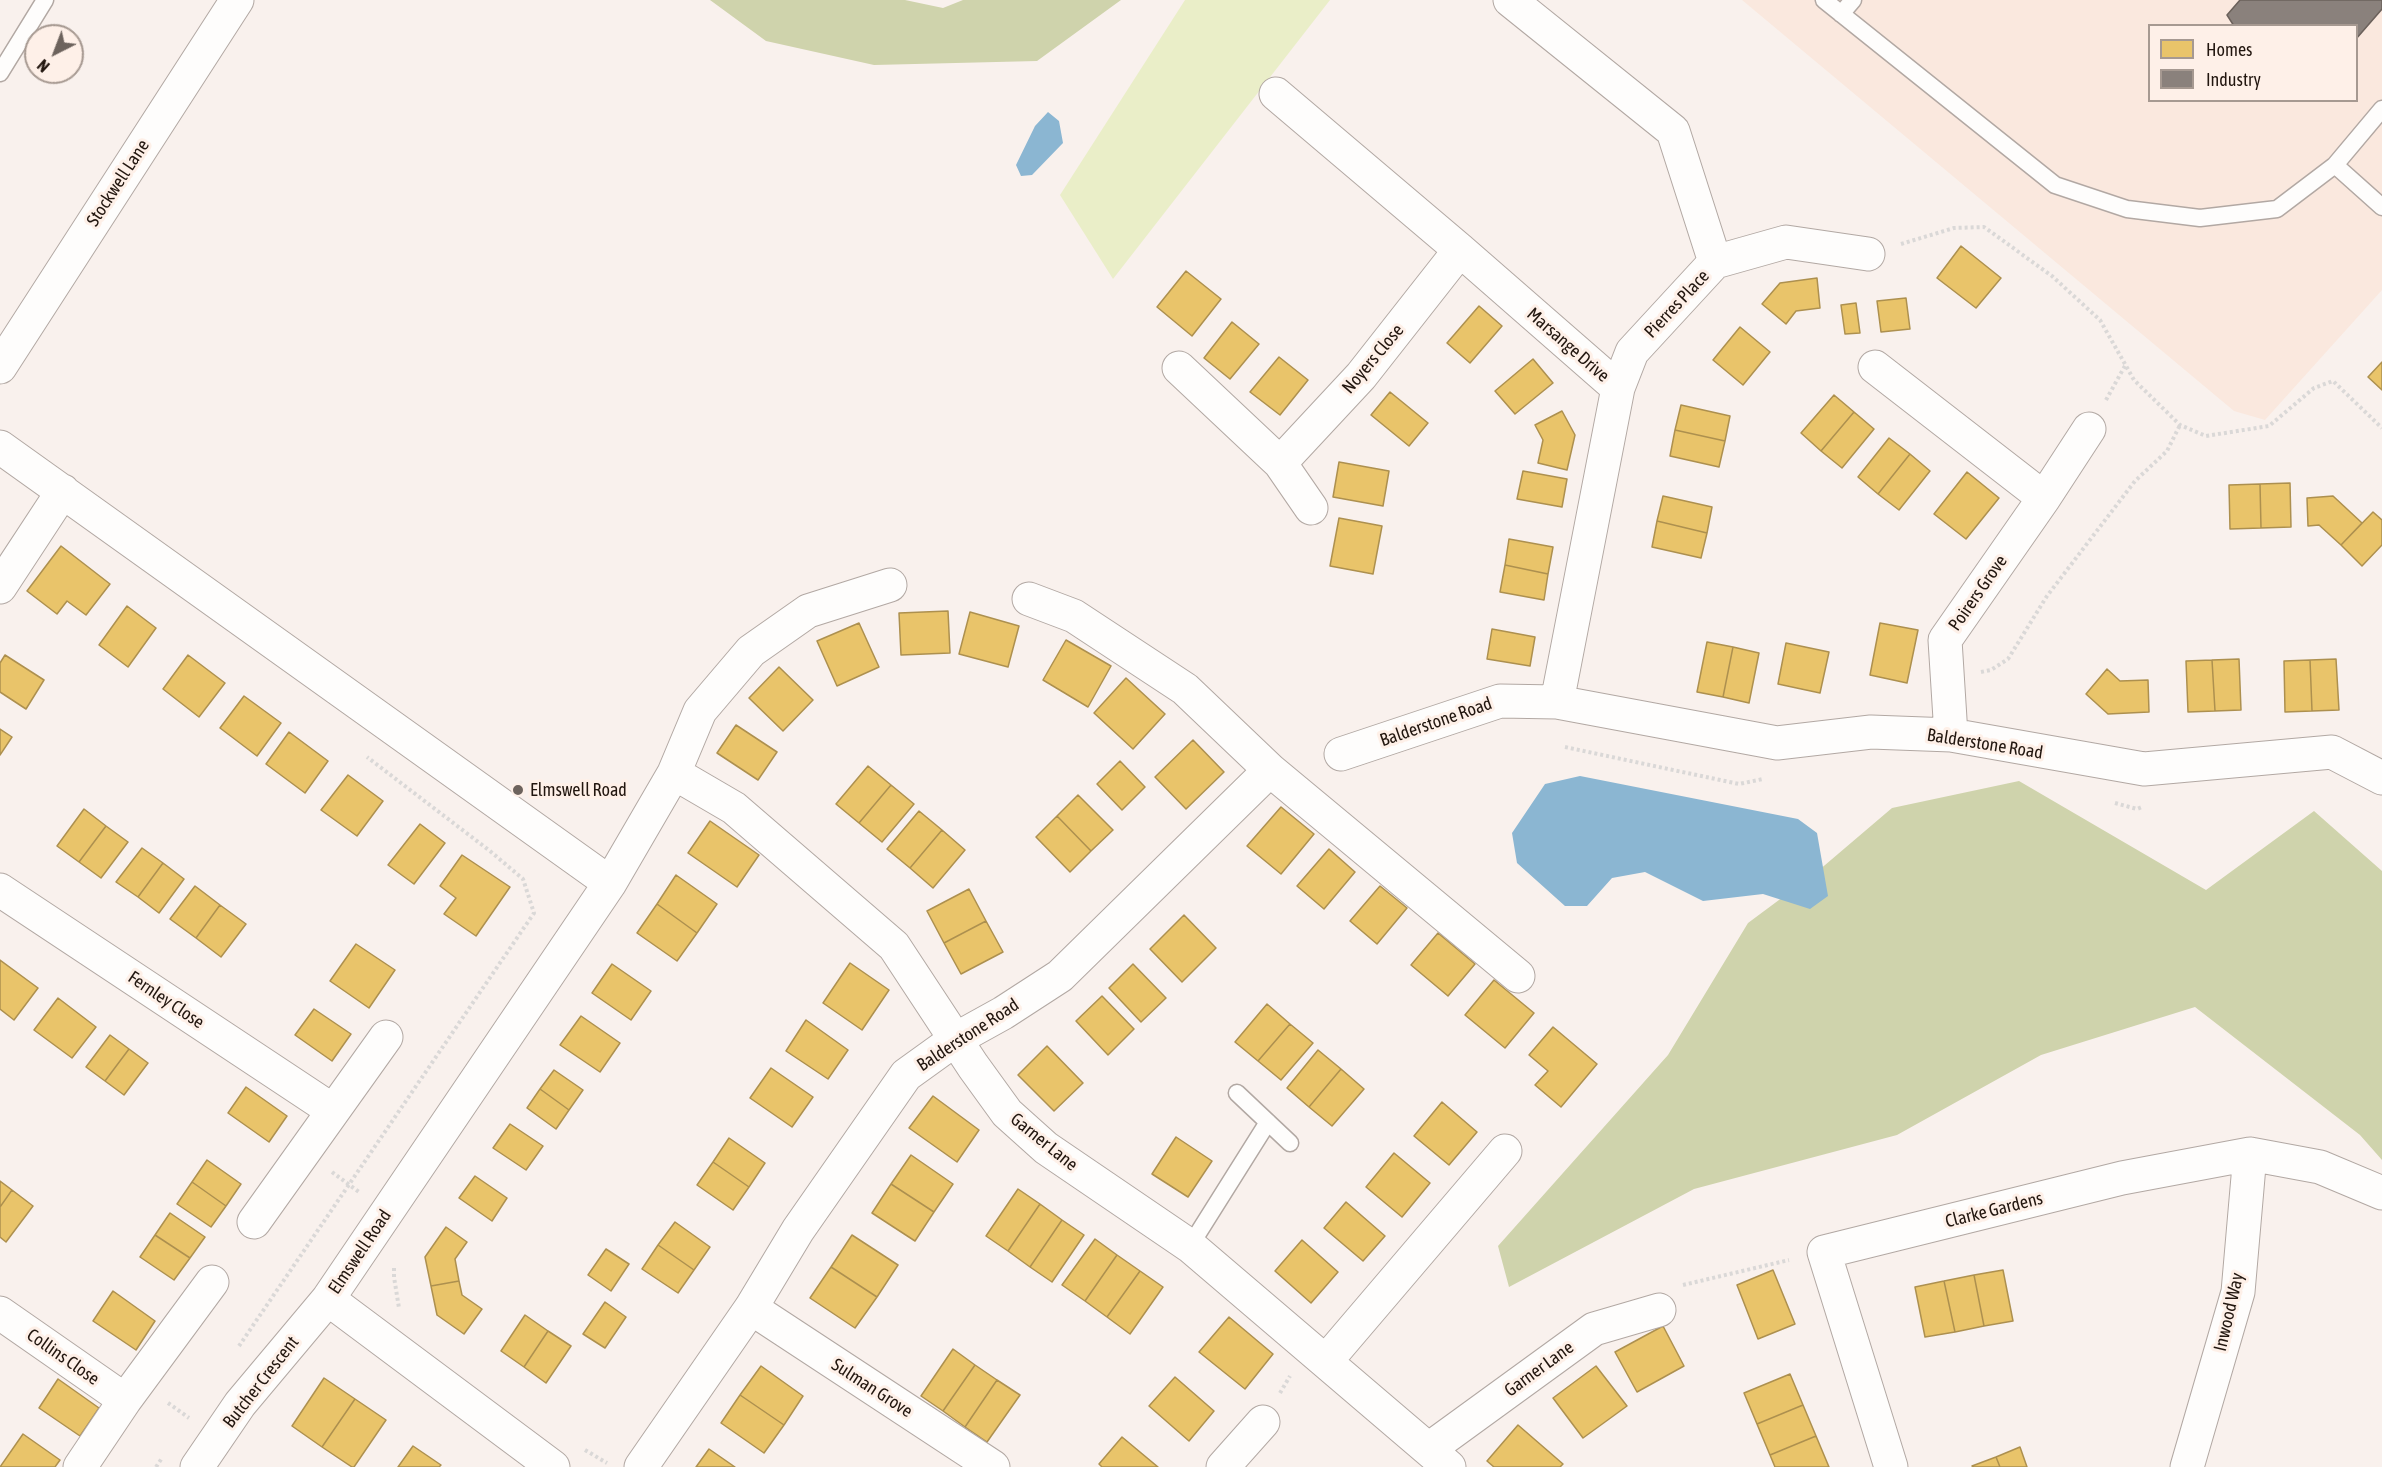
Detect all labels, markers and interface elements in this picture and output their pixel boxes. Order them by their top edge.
north arrow [24,24,84,84]
legend [2148,24,2358,102]
text: Homes [2206,39,2252,60]
text: N [34,56,53,76]
text: Industry [2206,69,2261,90]
street label: Stockwell Lane [82,136,154,230]
street label: Pierres Place [1640,265,1714,343]
street label: Marsange Drive [1522,303,1614,387]
street label: Noyers Close [1338,320,1408,398]
street label: Poirers Grove [1944,551,2012,635]
street label: Balderstone Road [1377,693,1495,751]
street label: Balderstone Road [1926,724,2044,764]
place label: Elmswell Road [530,779,627,801]
marker: Elmswell Road [511,783,525,797]
street label: Fernley Close [124,967,208,1033]
street label: Balderstone Road [913,994,1023,1076]
street label: Garner Lane [1006,1108,1082,1176]
street label: Clarke Gardens [1943,1187,2045,1233]
street label: Elmswell Road [324,1206,396,1298]
street label: Inwood Way [2209,1271,2249,1353]
street label: Collins Close [23,1324,103,1390]
street label: Butcher Crescent [219,1332,303,1432]
street label: Garner Lane [1500,1337,1578,1401]
street label: Sulman Grove [828,1354,916,1422]

